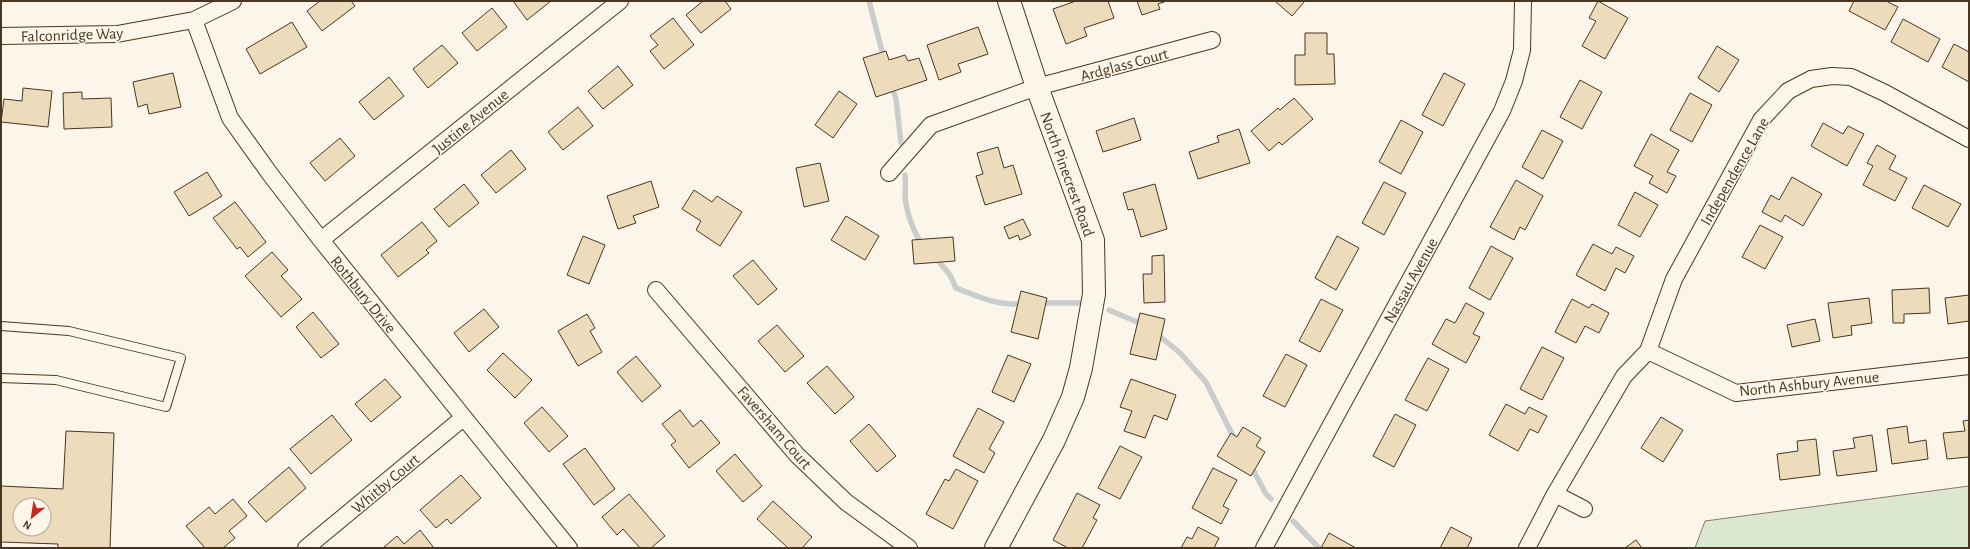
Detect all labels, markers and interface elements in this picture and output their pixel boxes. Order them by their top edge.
street label: Falconridge Way [21,25,124,46]
street label: Ardglass Court [1079,46,1170,84]
street label: Justine Avenue [430,86,512,157]
street label: North Pinecrest Road [1037,110,1097,239]
street label: Independence Lane [1698,115,1772,228]
street label: Nassau Avenue [1381,235,1441,326]
street label: Rothbury Drive [327,253,399,337]
street label: North Ashbury Avenue [1738,369,1880,400]
street label: Faversham Court [734,383,814,472]
street label: Whitby Court [349,451,423,517]
north arrow [12,497,52,537]
text: N [21,519,33,532]

